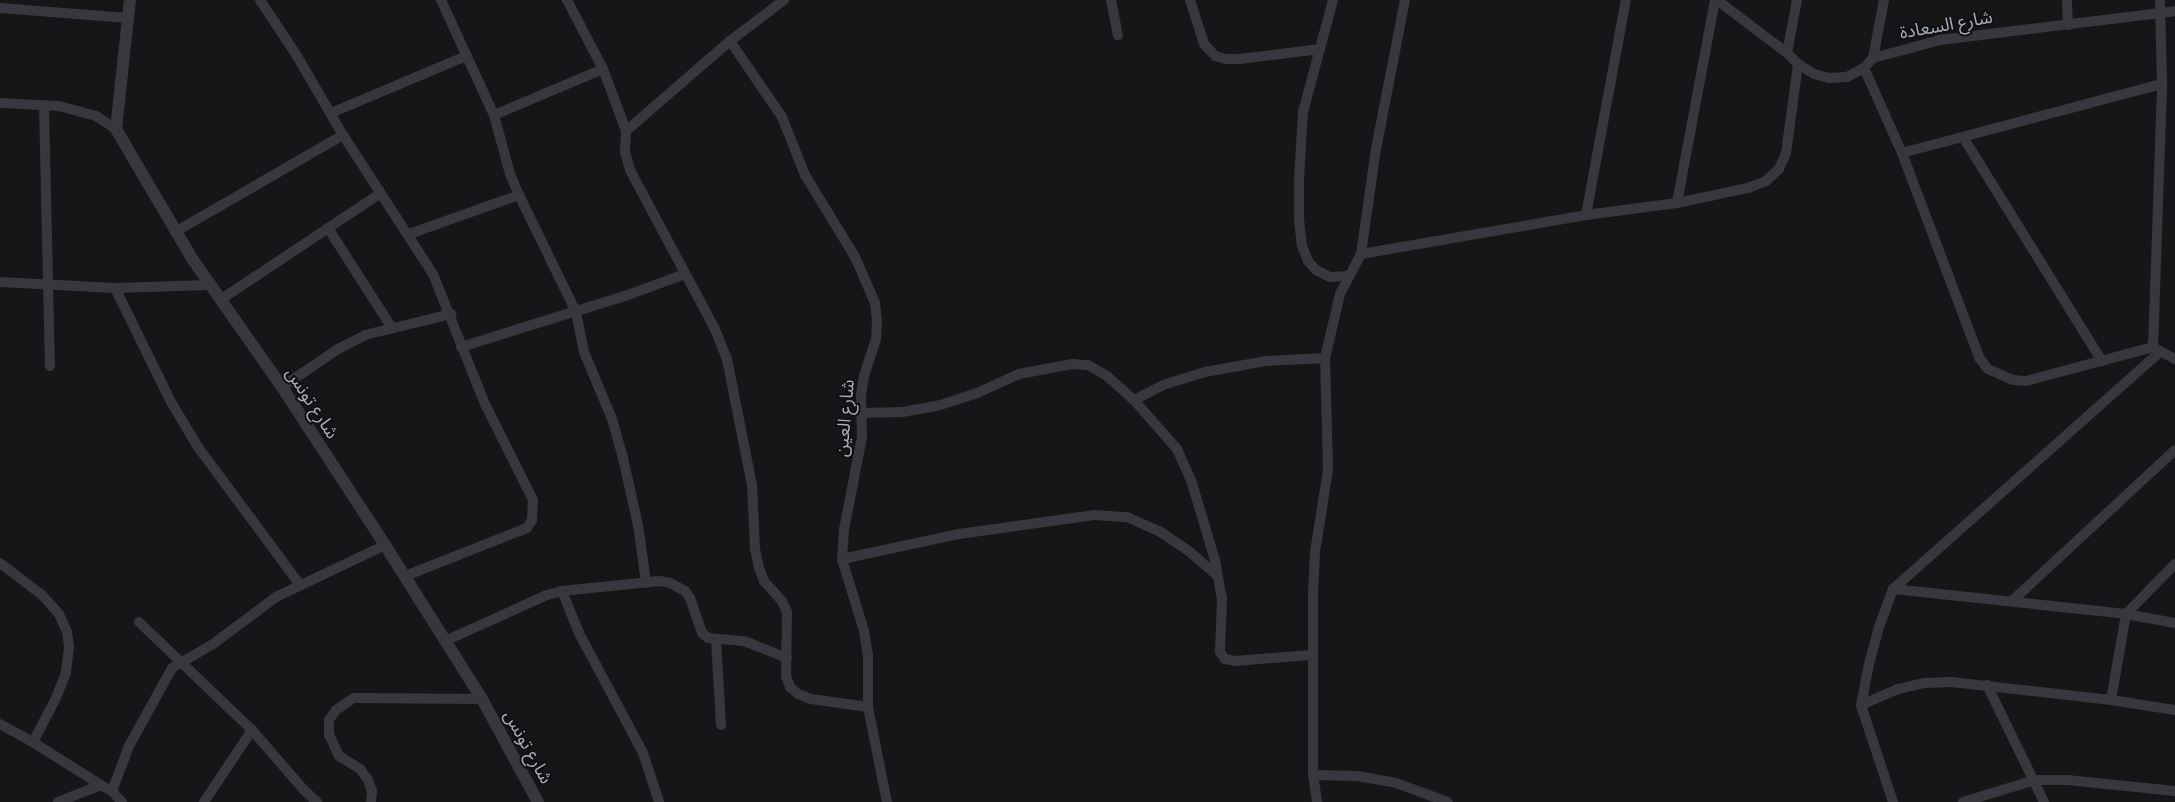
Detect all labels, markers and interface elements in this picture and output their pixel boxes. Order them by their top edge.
street label: شارع السعادة [1898,6,1994,44]
street label: شارع تونس [281,363,343,443]
street label: شارع العين [831,378,859,458]
street label: شارع تونس [499,706,557,788]

